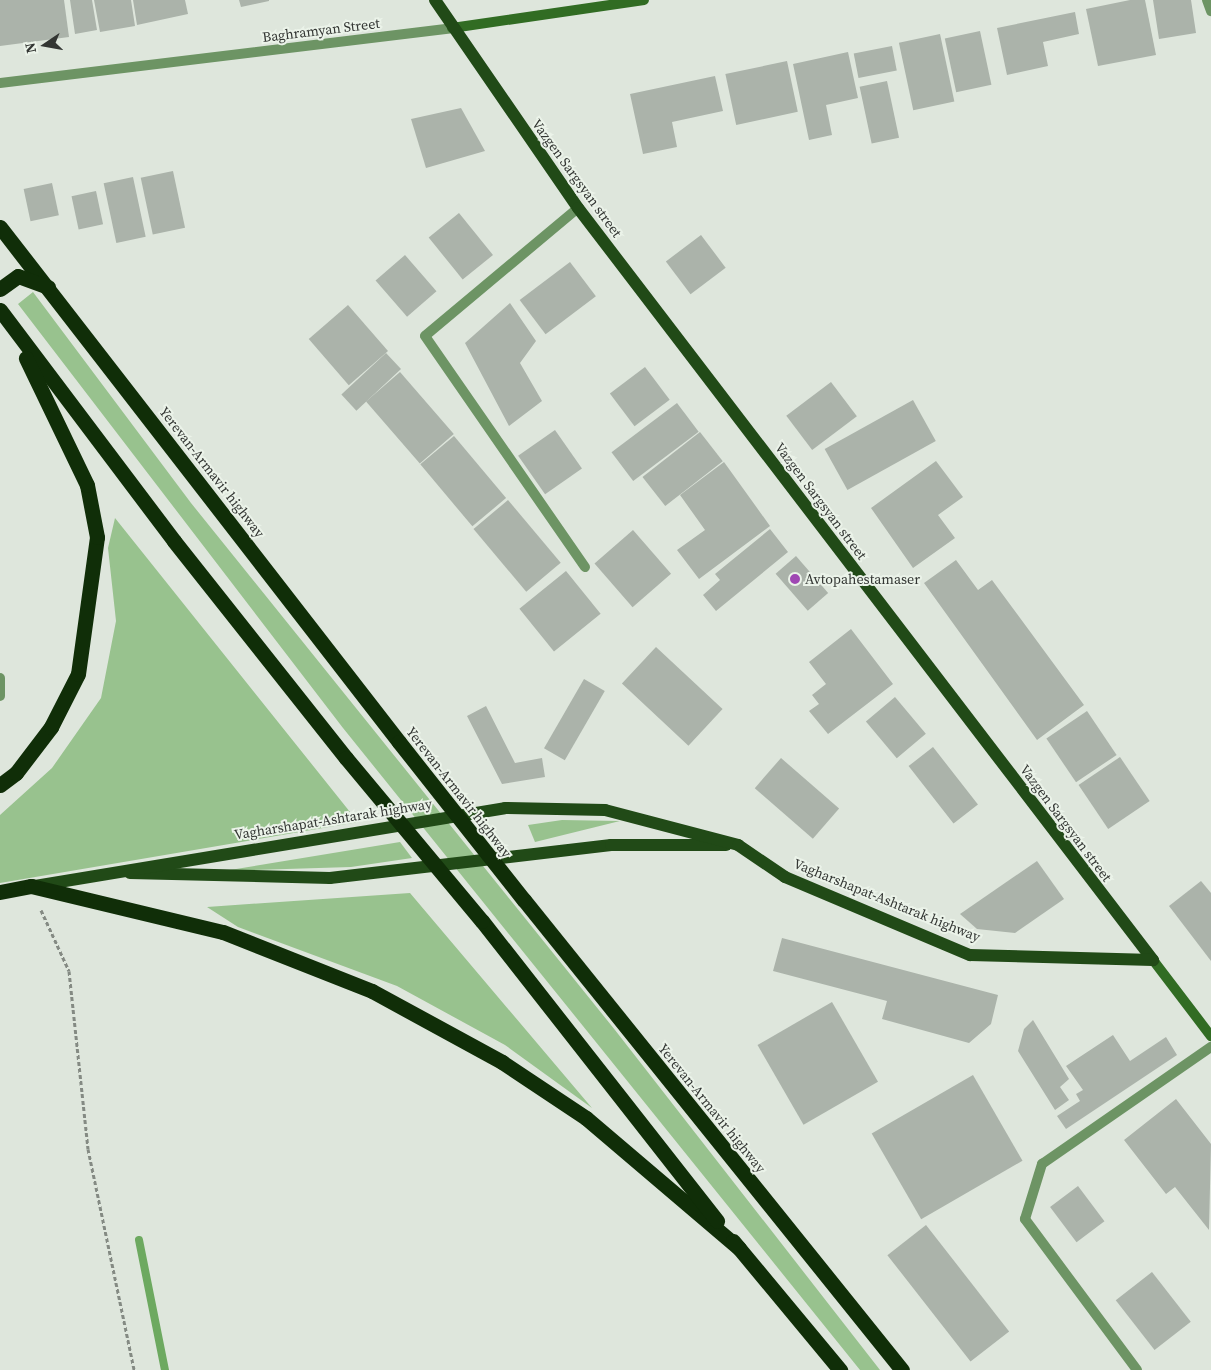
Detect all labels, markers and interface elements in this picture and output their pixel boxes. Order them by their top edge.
street label: Baghramyan Street [261,14,381,46]
north arrow [20,20,70,70]
text: N [19,41,41,55]
street label: Vazgen Sargsyan street [528,116,626,240]
street label: Yerevan-Armavir highway [156,403,268,541]
street label: Vazgen Sargsyan street [772,439,870,563]
place label: Avtopahestamaser [805,571,920,587]
marker: Avtopahestamaser [789,573,801,585]
street label: Yerevan-Armavir highway [403,723,515,861]
street label: Vazgen Sargsyan street [1017,761,1115,885]
street label: Vagharshapat-Ashtarak highway [233,795,433,843]
street label: Vagharshapat-Ashtarak highway [791,855,983,945]
street label: Yerevan-Armavir highway [655,1040,769,1176]

